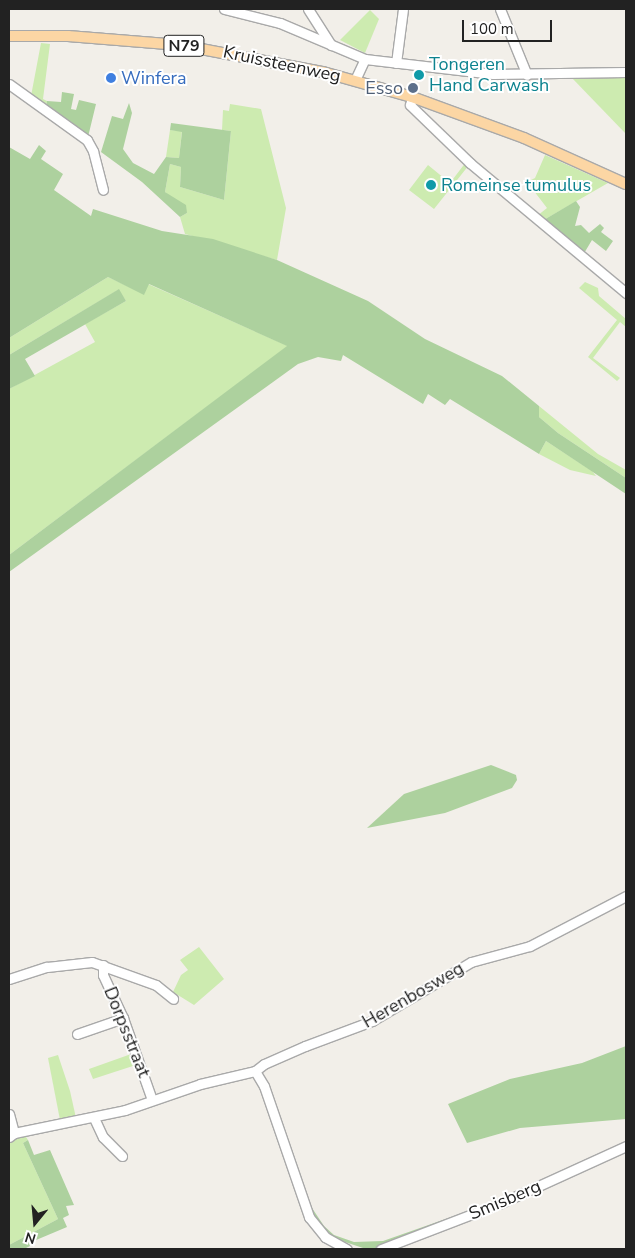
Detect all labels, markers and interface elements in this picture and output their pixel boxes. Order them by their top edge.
scale bar [465,10,555,42]
text: 100 m [470,19,514,39]
road number: N79 [163,32,205,59]
street label: Kruissteenweg [221,41,343,87]
place label: Tongeren Hand Carwash [429,54,549,96]
place label: Winfera [121,67,186,89]
marker: Tongeren Hand Carwash [413,69,425,81]
marker: Winfera [105,72,117,84]
place label: Esso [365,77,403,99]
marker: Esso [407,82,419,94]
place label: Romeinse tumulus [441,174,591,196]
marker: Romeinse tumulus [425,179,437,191]
street label: Herenbosweg [358,957,468,1033]
street label: Dorpsstraat [99,984,155,1080]
street label: Smisberg [466,1175,544,1225]
north arrow [10,1198,60,1248]
text: N [23,1227,38,1248]

